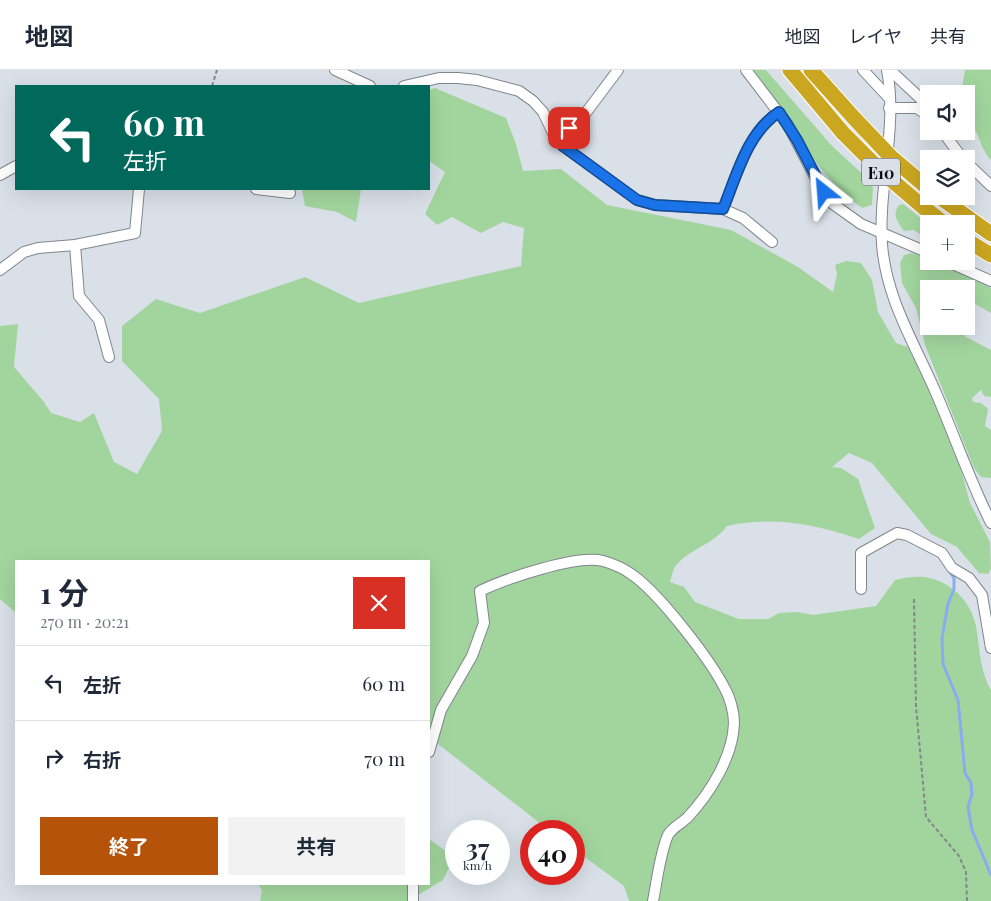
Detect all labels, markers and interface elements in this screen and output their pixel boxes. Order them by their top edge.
text: 地図 [25,19,73,51]
text: 地図 [785,24,821,48]
text: レイヤ [849,24,902,48]
text: 共有 [930,24,966,48]
map controls [920,85,975,335]
button: sound [920,85,975,140]
text: 60 m [123,98,205,145]
icon: left [40,105,105,170]
pin [548,107,590,149]
icon: arrive [555,114,583,142]
text: 左折 [123,145,167,175]
button: layers [920,150,975,205]
road number: E10 [862,158,900,185]
position arrow [797,165,849,217]
button: + [920,215,975,270]
button: − [920,280,975,335]
text: 1 分 [40,572,88,612]
button: close [353,577,405,629]
text: 270 m · 20:21 [40,611,129,632]
icon: left [40,669,68,697]
text: 60 m [362,670,405,696]
text: 左折 [83,671,121,697]
icon: right [40,744,68,772]
text: 70 m [364,745,405,771]
text: 右折 [83,746,121,772]
button: 終了 [40,817,218,875]
button: 共有 [228,817,405,875]
speed limit sign: 40 [520,820,585,885]
text: 37 [466,830,489,863]
text: km/h [463,857,492,873]

